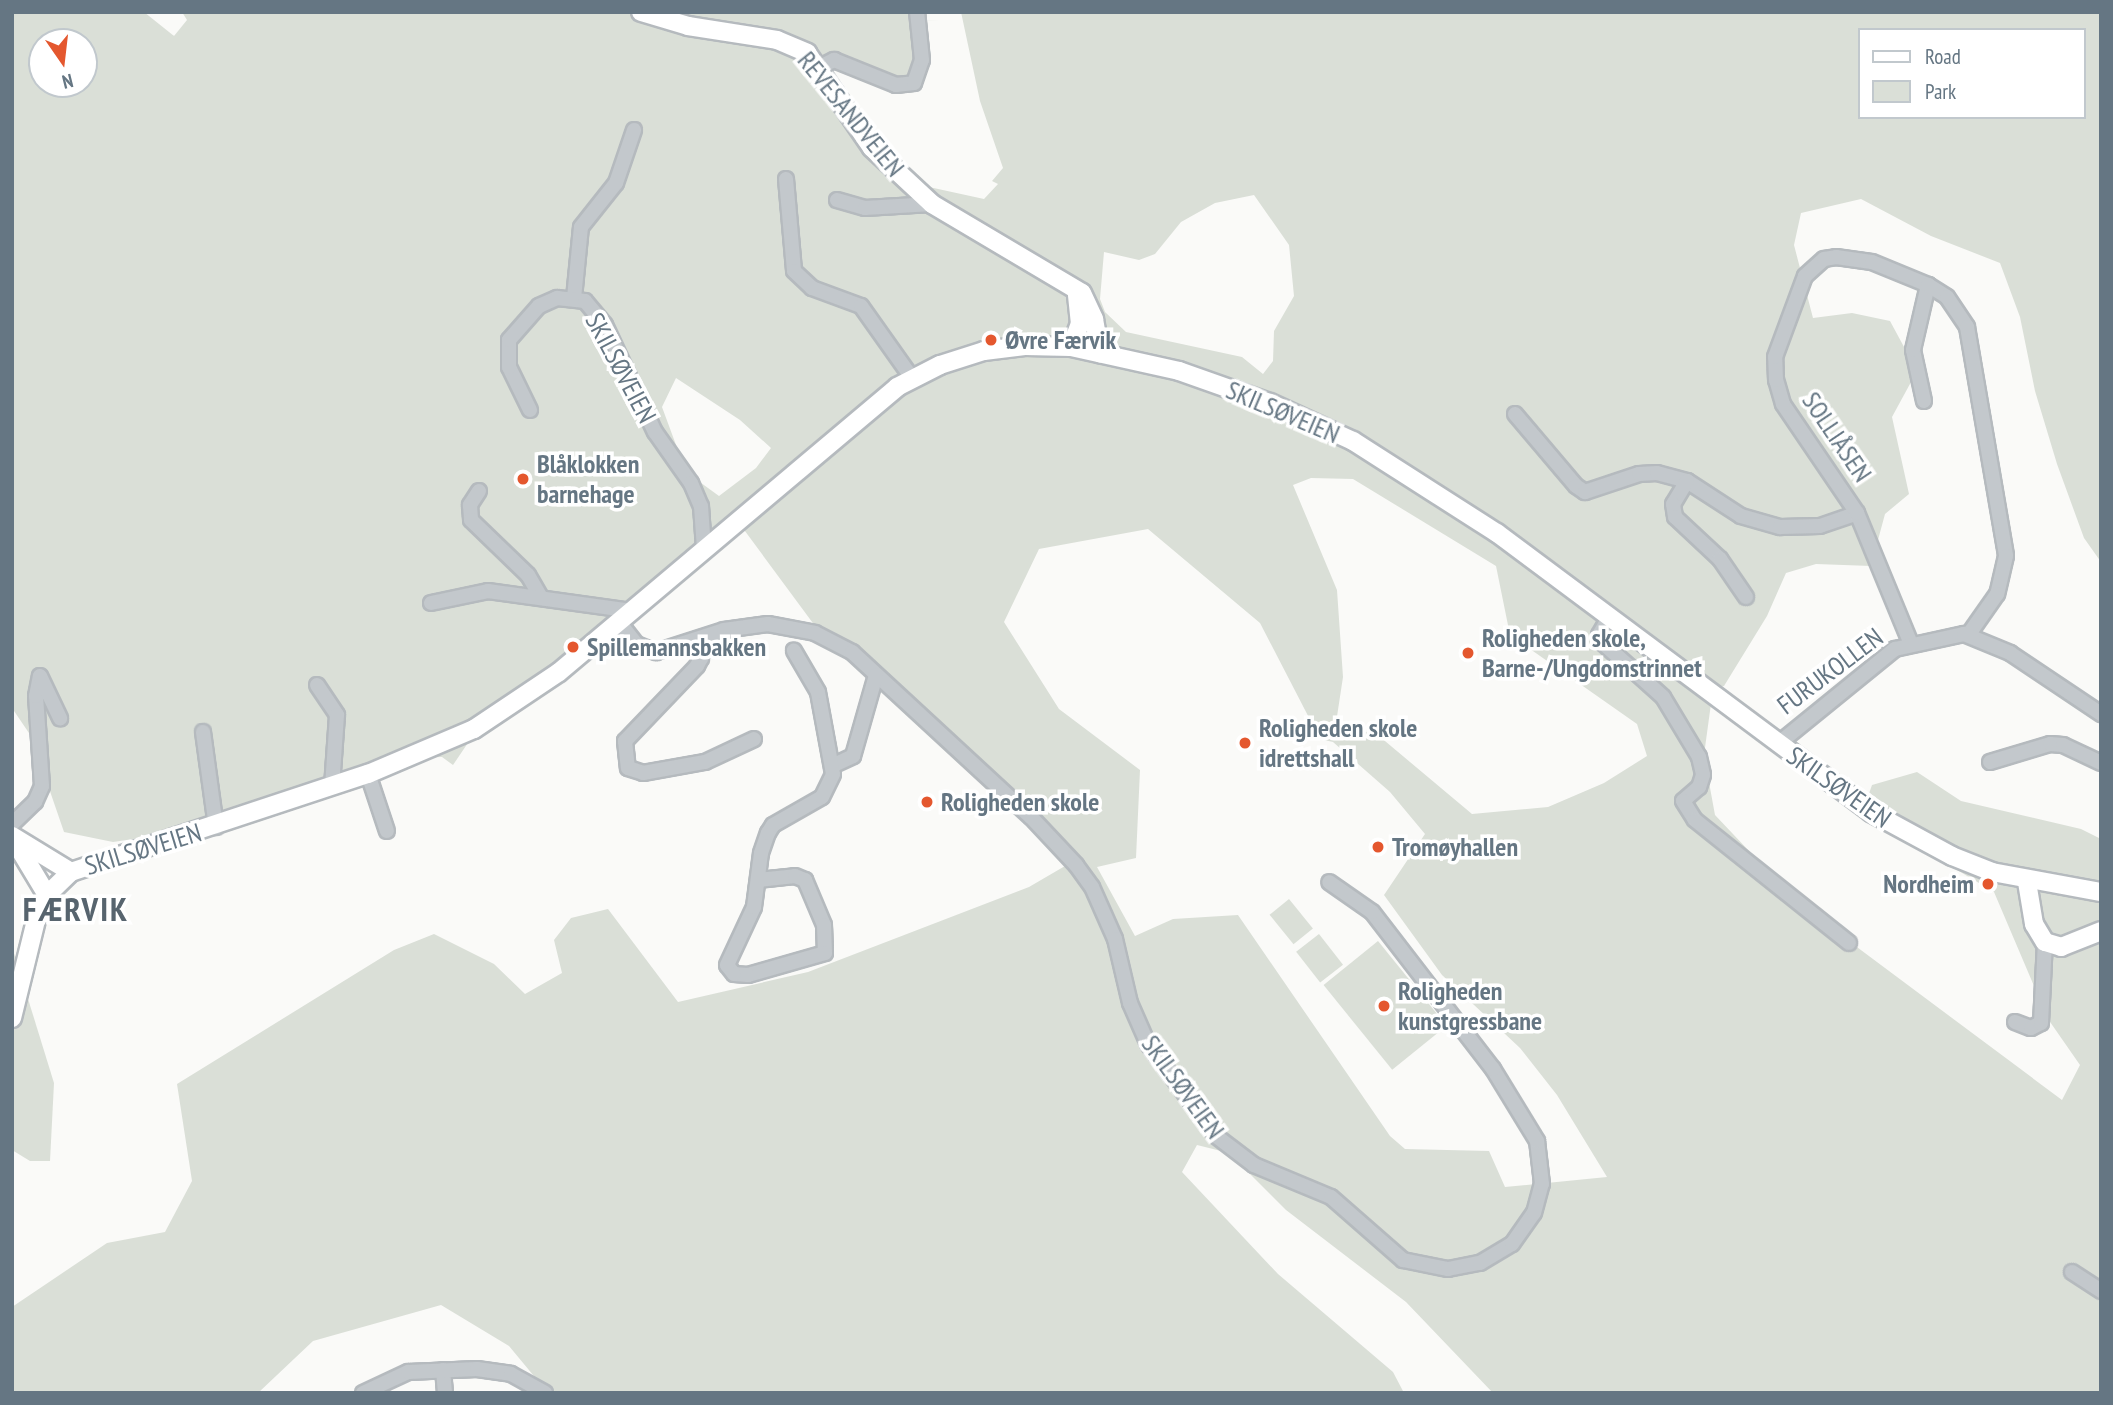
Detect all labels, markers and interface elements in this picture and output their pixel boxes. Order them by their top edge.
north arrow [28,28,98,98]
legend [1857,28,2085,119]
text: Road [1925,43,1961,70]
street label: REVESANDVEIEN [791,45,911,183]
text: N [60,69,75,94]
text: Park [1925,78,1956,105]
street label: SKILSØVEIEN [579,308,663,428]
place label: Øvre Færvik [1005,324,1116,356]
marker: Øvre Færvik [983,332,999,348]
street label: SKILSØVEIEN [1222,374,1344,450]
street label: SOLLIÅSEN [1796,386,1878,488]
place label: Blåklokken barnehage [537,448,639,510]
marker: Blåklokken barnehage [515,471,531,487]
street label: FURUKOLLEN [1771,621,1889,721]
place label: Roligheden skole, Barne-/Ungdomstrinnet [1482,622,1702,684]
place label: Spillemannsbakken [587,631,766,663]
marker: Spillemannsbakken [565,639,581,655]
marker: Roligheden skole, Barne-/Ungdomstrinnet [1460,645,1476,661]
place label: Roligheden skole idrettshall [1259,712,1417,774]
marker: Roligheden skole idrettshall [1237,735,1253,751]
street label: SKILSØVEIEN [1781,740,1897,834]
place label: Roligheden skole [941,786,1099,818]
marker: Roligheden skole [919,794,935,810]
street label: SKILSØVEIEN [81,817,205,881]
place label: Tromøyhallen [1392,831,1518,863]
marker: Tromøyhallen [1370,839,1386,855]
place label: Nordheim [1883,868,1974,900]
marker: Nordheim [1980,876,1996,892]
district label: FÆRVIK [24,889,128,929]
place label: Roligheden kunstgressbane [1398,975,1542,1036]
marker: Roligheden kunstgressbane [1376,998,1392,1014]
street label: SKILSØVEIEN [1135,1029,1231,1145]

